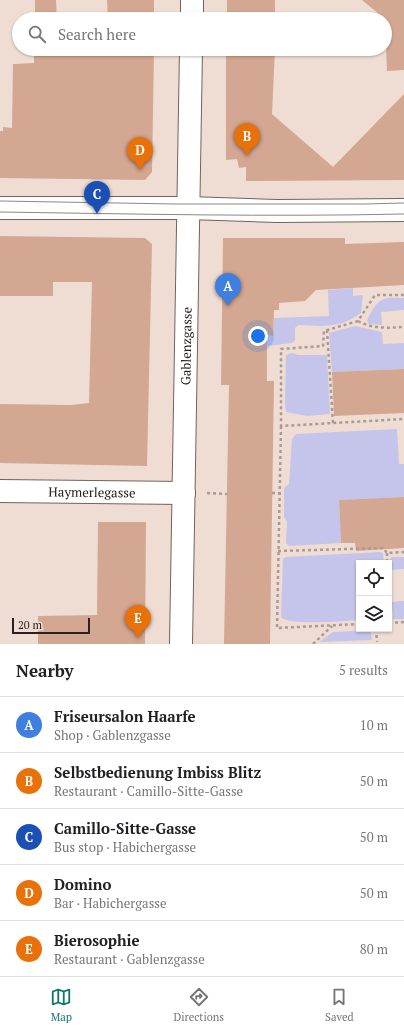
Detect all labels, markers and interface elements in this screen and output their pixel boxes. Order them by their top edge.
search box [12,12,392,56]
icon: search [26,23,48,45]
text: Search here [58,24,136,44]
pin: B [234,123,260,156]
pin: D [127,137,153,170]
pin: C [84,181,110,214]
pin: A [215,273,241,306]
street label: Gablenzgasse [176,307,196,385]
your location [248,326,268,346]
street label: Haymerlegasse [48,483,136,501]
map controls [356,560,392,632]
button: locate [356,560,392,596]
button: layers [356,596,392,632]
pin: E [125,605,151,638]
scale bar [12,616,90,635]
text: 20 m [18,618,42,632]
text: Nearby [16,659,74,682]
text: 5 results [339,661,388,679]
text: Friseursalon Haarfe [54,706,196,726]
text: A [24,716,34,734]
text: 10 m [360,716,388,734]
text: Shop · Gablenzgasse [54,726,171,744]
text: Selbstbedienung Imbiss Blitz [54,762,261,782]
text: B [25,772,33,790]
text: 50 m [360,772,388,790]
text: Restaurant · Camillo-Sitte-Gasse [54,782,243,800]
text: Camillo-Sitte-Gasse [54,818,196,838]
text: C [25,828,33,846]
text: 50 m [360,828,388,846]
text: Bus stop · Habichergasse [54,838,196,856]
text: Domino [54,874,111,894]
text: D [24,884,34,902]
text: 50 m [360,884,388,902]
text: Bar · Habichergasse [54,894,166,912]
text: Bierosophie [54,930,140,950]
text: E [25,940,33,958]
text: 80 m [360,940,388,958]
text: Restaurant · Gablenzgasse [54,950,205,968]
tab: Map [50,986,72,1024]
tab: Directions [173,986,224,1024]
tab: Saved [325,986,354,1024]

